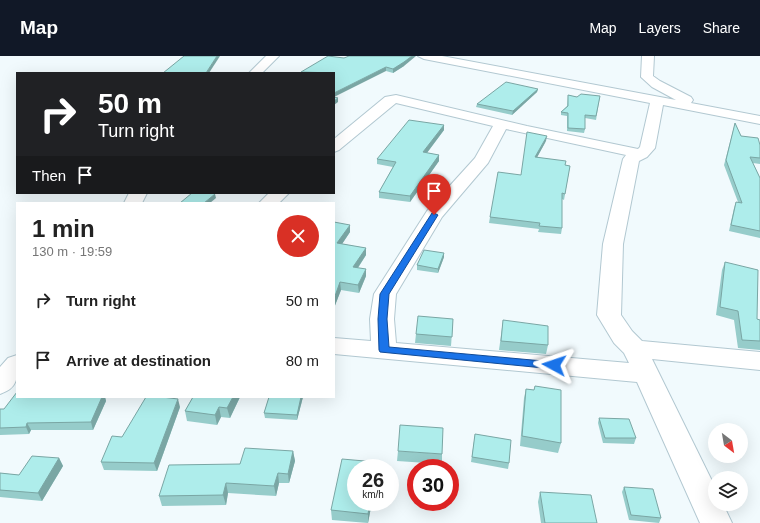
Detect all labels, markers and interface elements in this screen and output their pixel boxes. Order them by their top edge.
text: Map [20,17,58,38]
text: Map [589,20,617,36]
text: Layers [639,20,681,36]
text: Share [703,20,740,36]
icon: right [32,88,84,140]
text: 50 m [98,88,162,119]
text: Turn right [98,121,174,141]
icon: arrive [74,164,96,186]
text: Then [32,167,66,184]
pin [417,174,451,215]
icon: arrive [423,180,445,202]
text: 1 min [32,215,95,242]
button: close [277,215,319,257]
text: 130 m · 19:59 [32,244,112,259]
icon: right [32,289,54,311]
text: Turn right [66,292,136,309]
text: 50 m [286,292,319,309]
position arrow [533,344,575,386]
icon: arrive [32,349,54,371]
text: Arrive at destination [66,352,211,369]
text: 80 m [286,352,319,369]
north arrow [708,423,748,463]
map controls [708,423,748,511]
speed limit sign: 30 [407,459,459,511]
text: 26 [362,469,384,491]
button: layers [708,471,748,511]
text: km/h [362,489,384,500]

